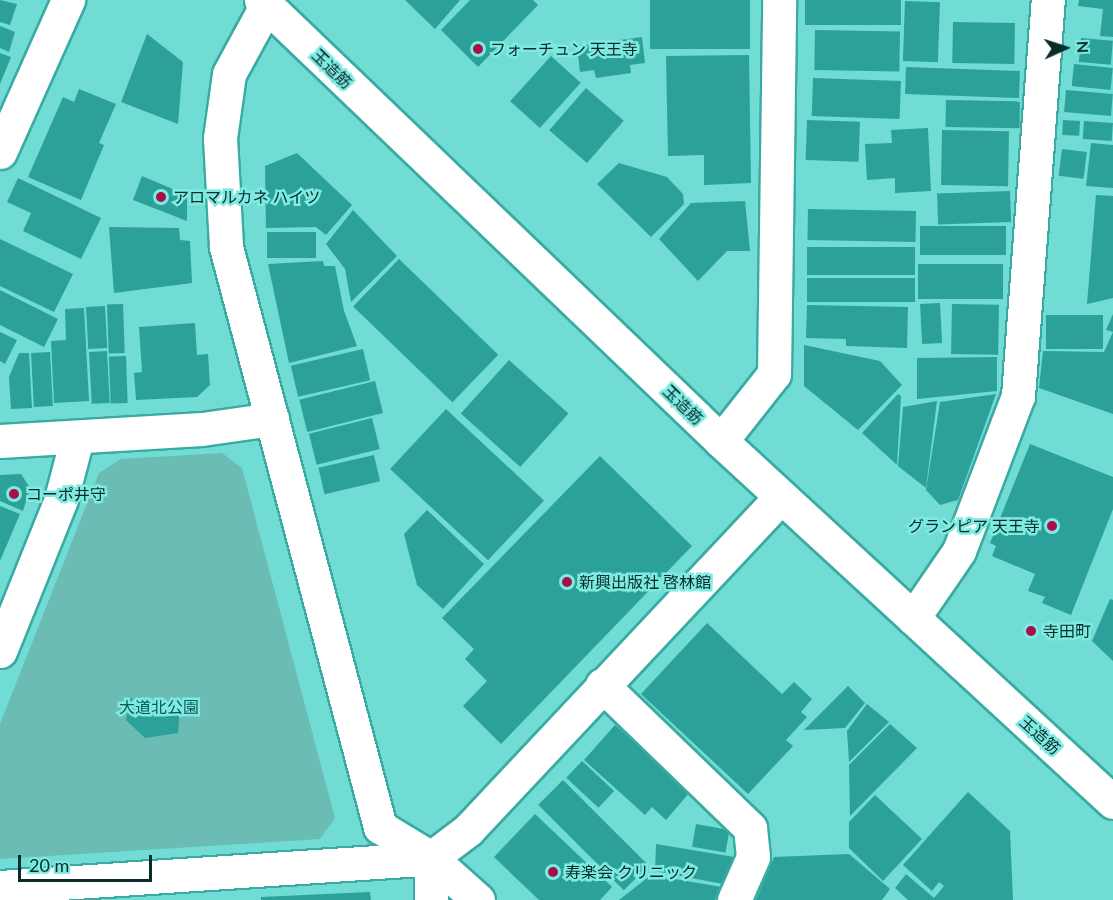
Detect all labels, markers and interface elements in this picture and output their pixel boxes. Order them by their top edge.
north arrow [1035,18,1095,78]
place label: フォーチュン 天王寺 [490,39,638,59]
text: N [1074,40,1093,54]
marker: フォーチュン 天王寺 [471,42,485,56]
street label: 玉造筋 [308,45,356,93]
place label: アロマルカネ ハイツ [173,187,321,207]
marker: アロマルカネ ハイツ [154,190,168,204]
street label: 玉造筋 [659,381,707,429]
place label: コーポ井守 [26,484,106,504]
marker: コーポ井守 [7,487,21,501]
place label: グランピア 天王寺 [908,516,1040,536]
marker: グランピア 天王寺 [1045,519,1059,533]
place label: 新興出版社 啓林館 [579,572,711,592]
marker: 新興出版社 啓林館 [560,575,574,589]
place label: 寺田町 [1043,621,1091,641]
marker: 寺田町 [1024,624,1038,638]
park label: 大道北公園 [119,697,199,717]
street label: 玉造筋 [1016,712,1064,758]
scale bar [21,843,154,881]
text: 20 m [29,854,69,876]
place label: 寿楽会 クリニック [565,862,697,882]
marker: 寿楽会 クリニック [546,865,560,879]

